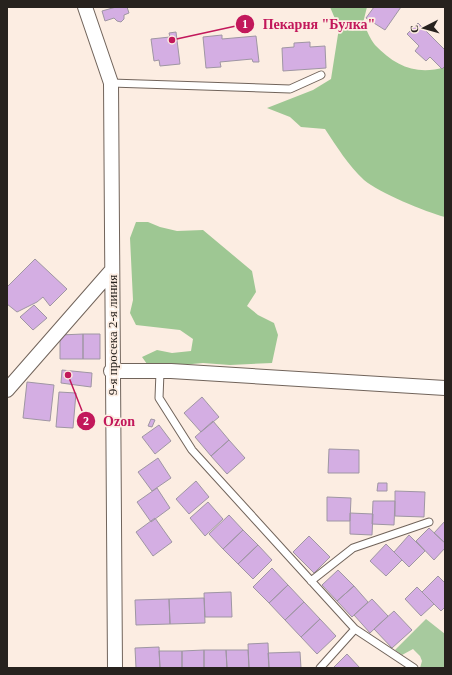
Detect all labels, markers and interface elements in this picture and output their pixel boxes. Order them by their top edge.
north arrow [404,8,444,48]
callout: Пекарня "Булка" [235,11,384,37]
text: 1 [242,17,248,31]
text: Пекарня "Булка" [263,17,375,32]
text: С [408,24,420,34]
street label: 9-я просека 2-я линия [105,275,120,395]
callout: Ozon [76,408,143,434]
text: 2 [83,414,89,428]
text: Ozon [103,414,135,429]

